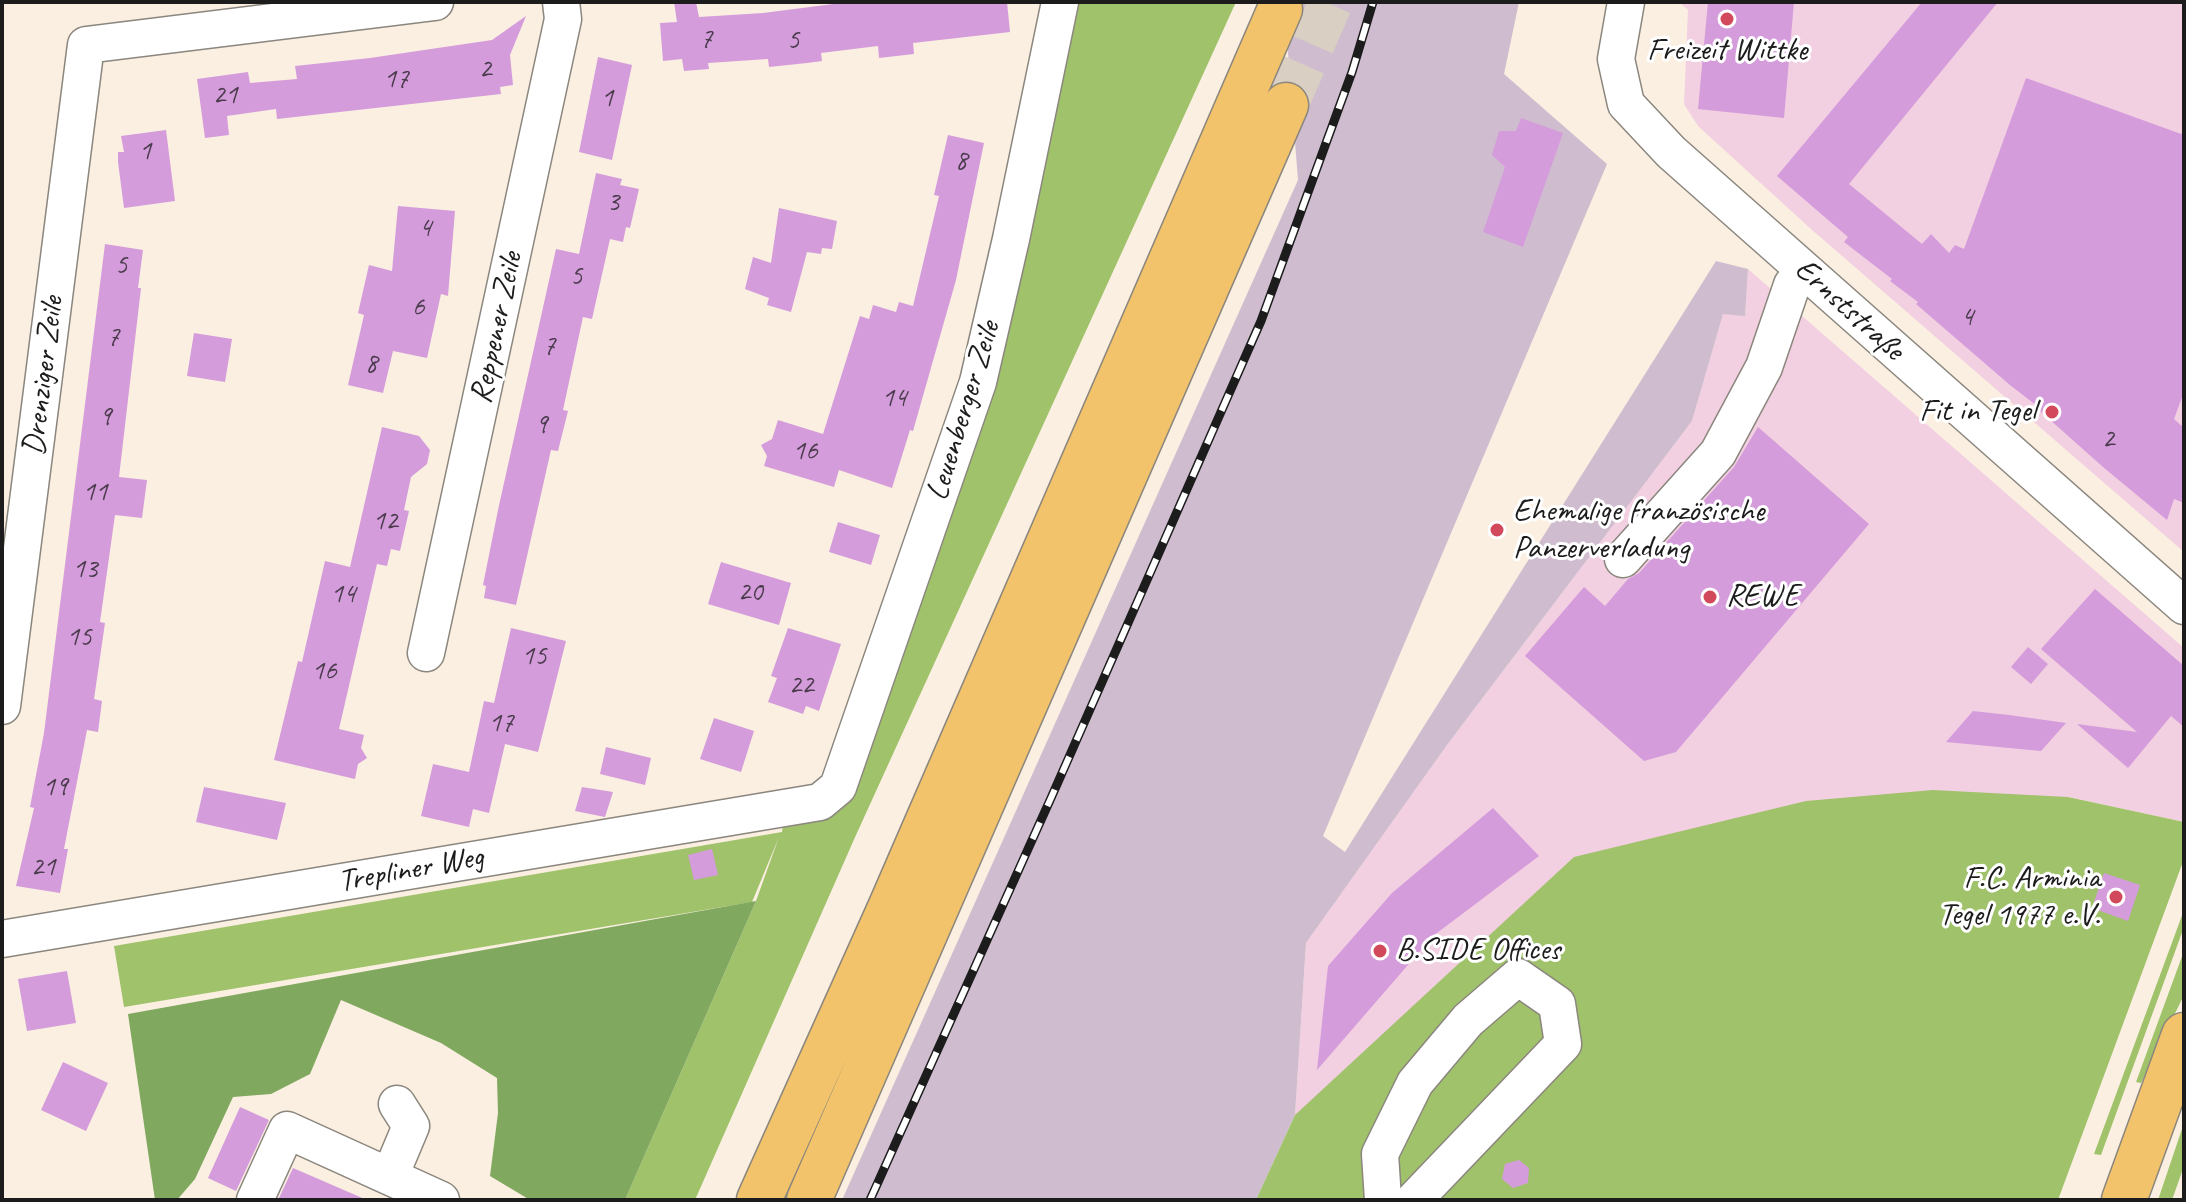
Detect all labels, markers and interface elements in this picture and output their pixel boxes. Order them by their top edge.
marker: Freizeit Wittke [1718,10,1736,28]
house number: 7 [700,23,712,57]
house number: 5 [787,24,799,58]
place label: Freizeit Wittke [1647,32,1807,70]
house number: 2 [479,53,491,87]
house number: 17 [383,63,409,97]
house number: 21 [212,79,238,113]
house number: 1 [601,82,613,116]
house number: 1 [139,135,151,169]
house number: 8 [955,145,967,179]
house number: 3 [607,186,619,220]
house number: 4 [419,212,431,246]
house number: 5 [115,249,127,283]
street label: Reppener Zeile [462,249,532,407]
street label: Ernststraße [1786,251,1912,369]
house number: 5 [570,260,582,294]
house number: 6 [412,291,424,325]
street label: Drenziger Zeile [15,294,73,458]
house number: 4 [1961,301,1973,335]
street label: Leuenberger Zeile [919,317,1009,505]
house number: 7 [107,321,119,355]
house number: 7 [543,330,555,364]
house number: 8 [365,348,377,382]
house number: 14 [881,382,907,416]
place label: Fit in Tegel [1919,393,2036,431]
house number: 9 [99,401,111,435]
marker: Fit in Tegel [2043,403,2061,421]
house number: 9 [535,409,547,443]
house number: 2 [2102,423,2114,457]
house number: 16 [792,435,818,469]
house number: 11 [82,476,108,510]
place label: Ehemalige französische Panzerverladung [1513,493,1764,568]
house number: 12 [372,505,398,539]
marker: Ehemalige französische Panzerverladung [1488,521,1506,539]
house number: 13 [72,553,98,587]
house number: 20 [737,576,763,610]
house number: 14 [330,578,356,612]
place label: REWE [1726,578,1799,616]
marker: REWE [1701,588,1719,606]
house number: 15 [66,621,92,655]
house number: 15 [521,640,547,674]
house number: 16 [311,655,337,689]
house number: 22 [788,669,814,703]
house number: 17 [488,707,514,741]
house number: 19 [42,771,68,805]
street label: Trepliner Weg [335,838,487,902]
house number: 21 [30,851,56,885]
place label: F.C. Arminia Tegel 1977 e.V. [1939,860,2100,935]
marker: F.C. Arminia Tegel 1977 e.V. [2107,888,2125,906]
place label: B.SIDE Offices [1396,932,1560,970]
marker: B.SIDE Offices [1371,942,1389,960]

